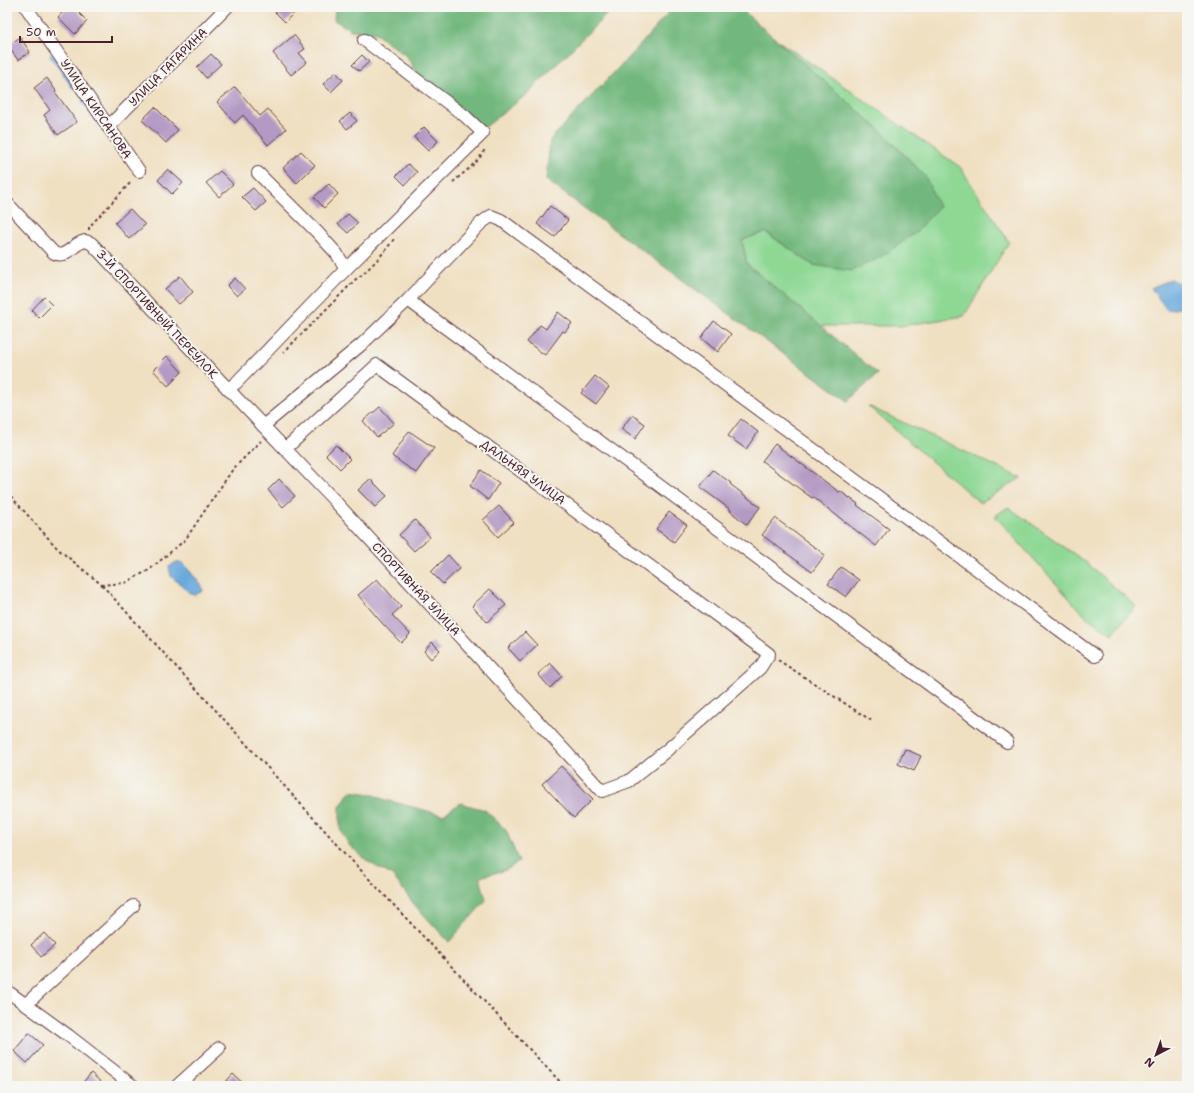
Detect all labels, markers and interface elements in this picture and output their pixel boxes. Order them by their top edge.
scale bar [20,18,112,44]
text: 50 m [26,24,56,40]
street label: УЛИЦА ГАГАРИНА [125,24,211,110]
street label: УЛИЦА КИРСАНОВА [57,56,135,162]
street label: 3-Й СПОРТИВНЫЙ ПЕРЕУЛОК [93,246,221,382]
street label: ДАЛЬНЯЯ УЛИЦА [477,436,569,508]
street label: СПОРТИВНАЯ УЛИЦА [368,539,464,640]
north arrow [1136,1035,1176,1075]
text: N [1141,1053,1158,1071]

